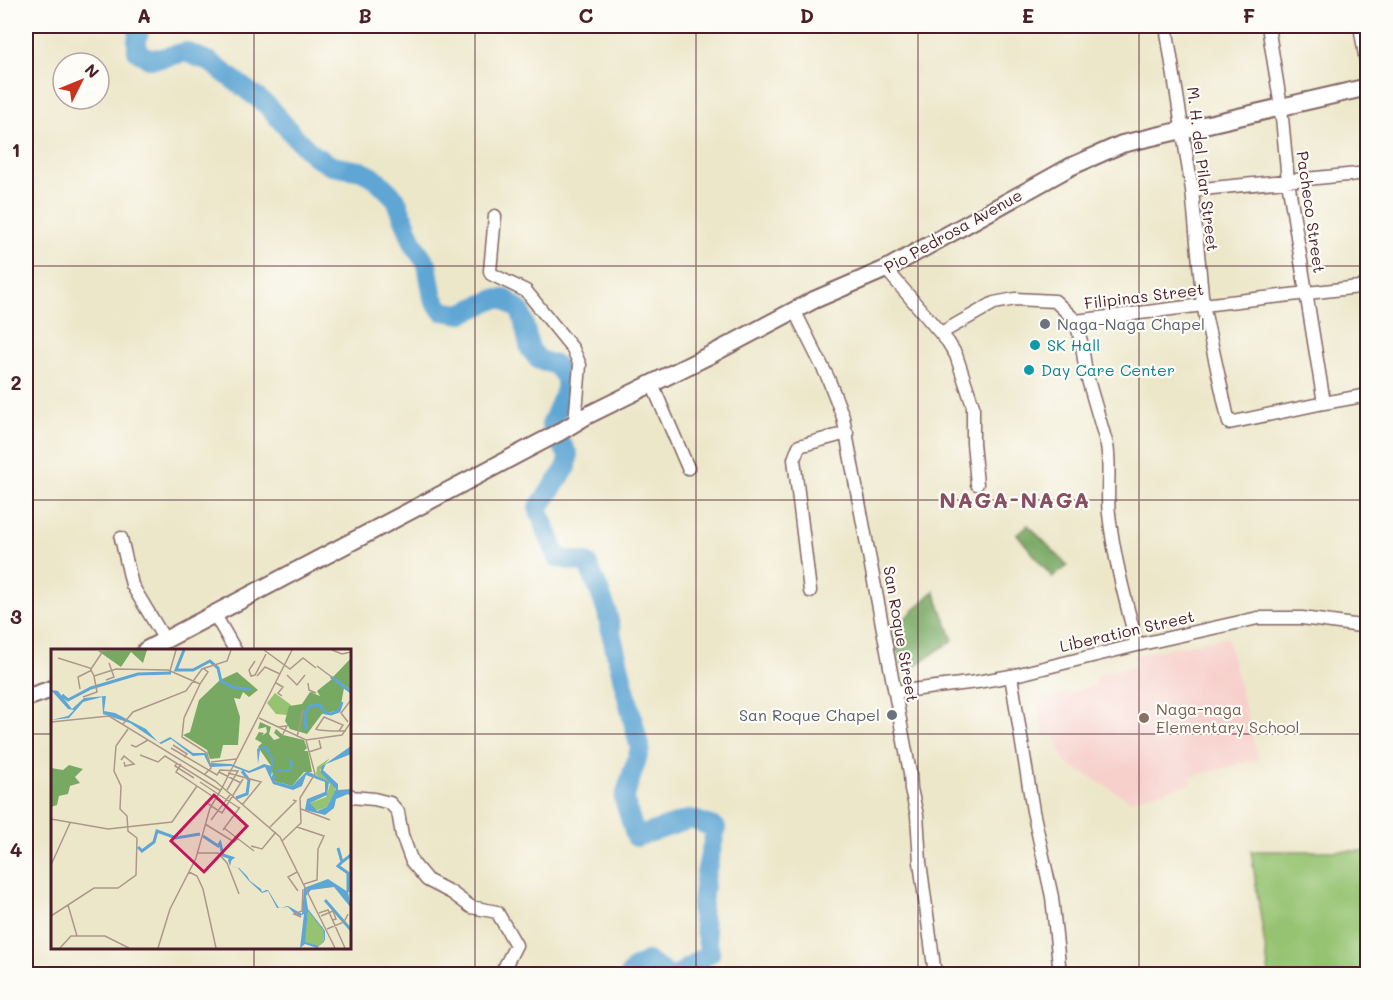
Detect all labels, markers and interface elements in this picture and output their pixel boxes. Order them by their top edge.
text: A [137,2,151,28]
text: B [358,2,372,28]
text: C [579,2,594,28]
text: D [800,2,814,28]
text: E [1022,2,1034,28]
text: F [1243,2,1256,28]
north arrow [51,51,111,111]
text: N [81,59,104,82]
street label: M. H. del Pilar Street [1183,85,1224,252]
text: 1 [12,136,20,162]
street label: Pacheco Street [1293,150,1330,274]
street label: Pio Pedrosa Avenue [880,184,1026,277]
street label: Filipinas Street [1083,278,1205,313]
place label: Naga-Naga Chapel [1057,313,1205,334]
marker: Naga-Naga Chapel [1038,317,1052,331]
place label: SK Hall [1047,334,1100,355]
marker: SK Hall [1028,338,1042,352]
place label: Day Care Center [1041,359,1175,380]
marker: Day Care Center [1022,363,1036,377]
text: 2 [10,369,22,395]
district label: NAGA-NAGA [939,485,1091,514]
street label: San Roque Street [879,564,924,704]
text: 3 [10,603,22,629]
street label: Liberation Street [1057,605,1196,656]
inset map [51,649,351,949]
place label: Naga-naga Elementary School [1156,698,1300,737]
place label: San Roque Chapel [739,704,880,725]
marker: San Roque Chapel [885,708,899,722]
marker: Naga-naga Elementary School [1137,711,1151,725]
text: 4 [10,836,23,862]

